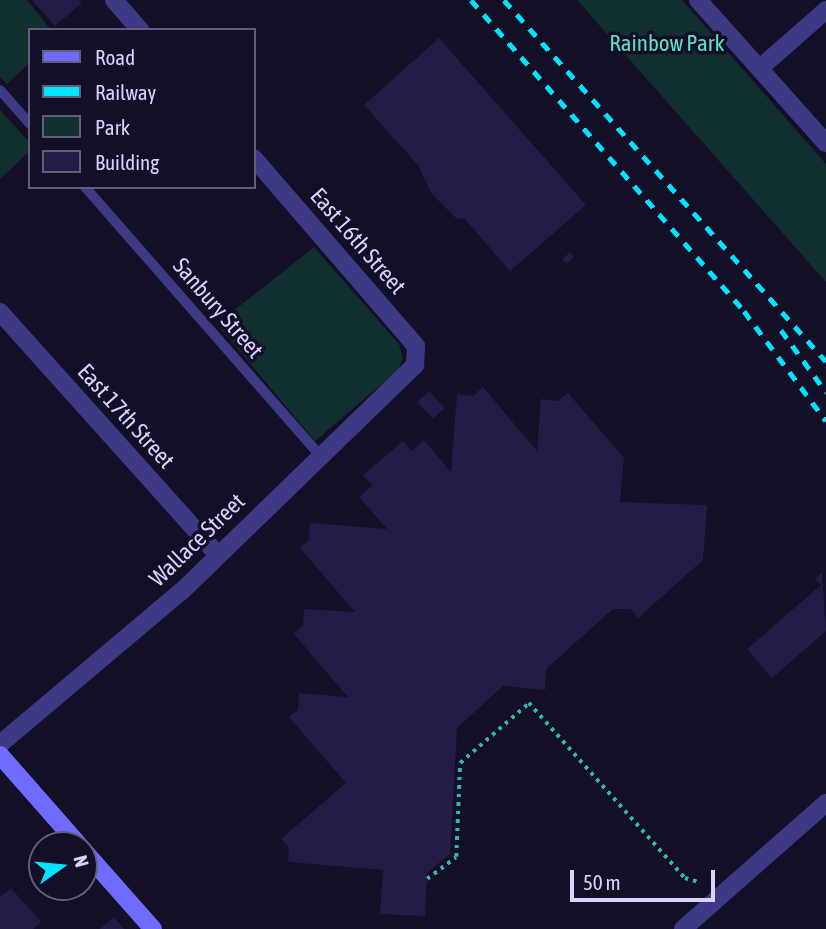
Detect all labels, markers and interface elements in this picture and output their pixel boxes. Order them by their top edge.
legend [28,28,256,189]
park label: Rainbow Park [609,29,725,57]
text: Road [95,45,135,69]
text: Railway [95,80,156,104]
text: Park [95,115,130,139]
text: Building [95,150,159,174]
street label: East 16th Street [304,182,412,300]
street label: Sanbury Street [167,252,269,364]
street label: East 17th Street [72,358,180,474]
street label: Wallace Street [143,488,251,592]
north arrow [28,831,98,901]
text: N [69,853,93,869]
scale bar [574,856,719,900]
text: 50 m [583,870,621,894]

